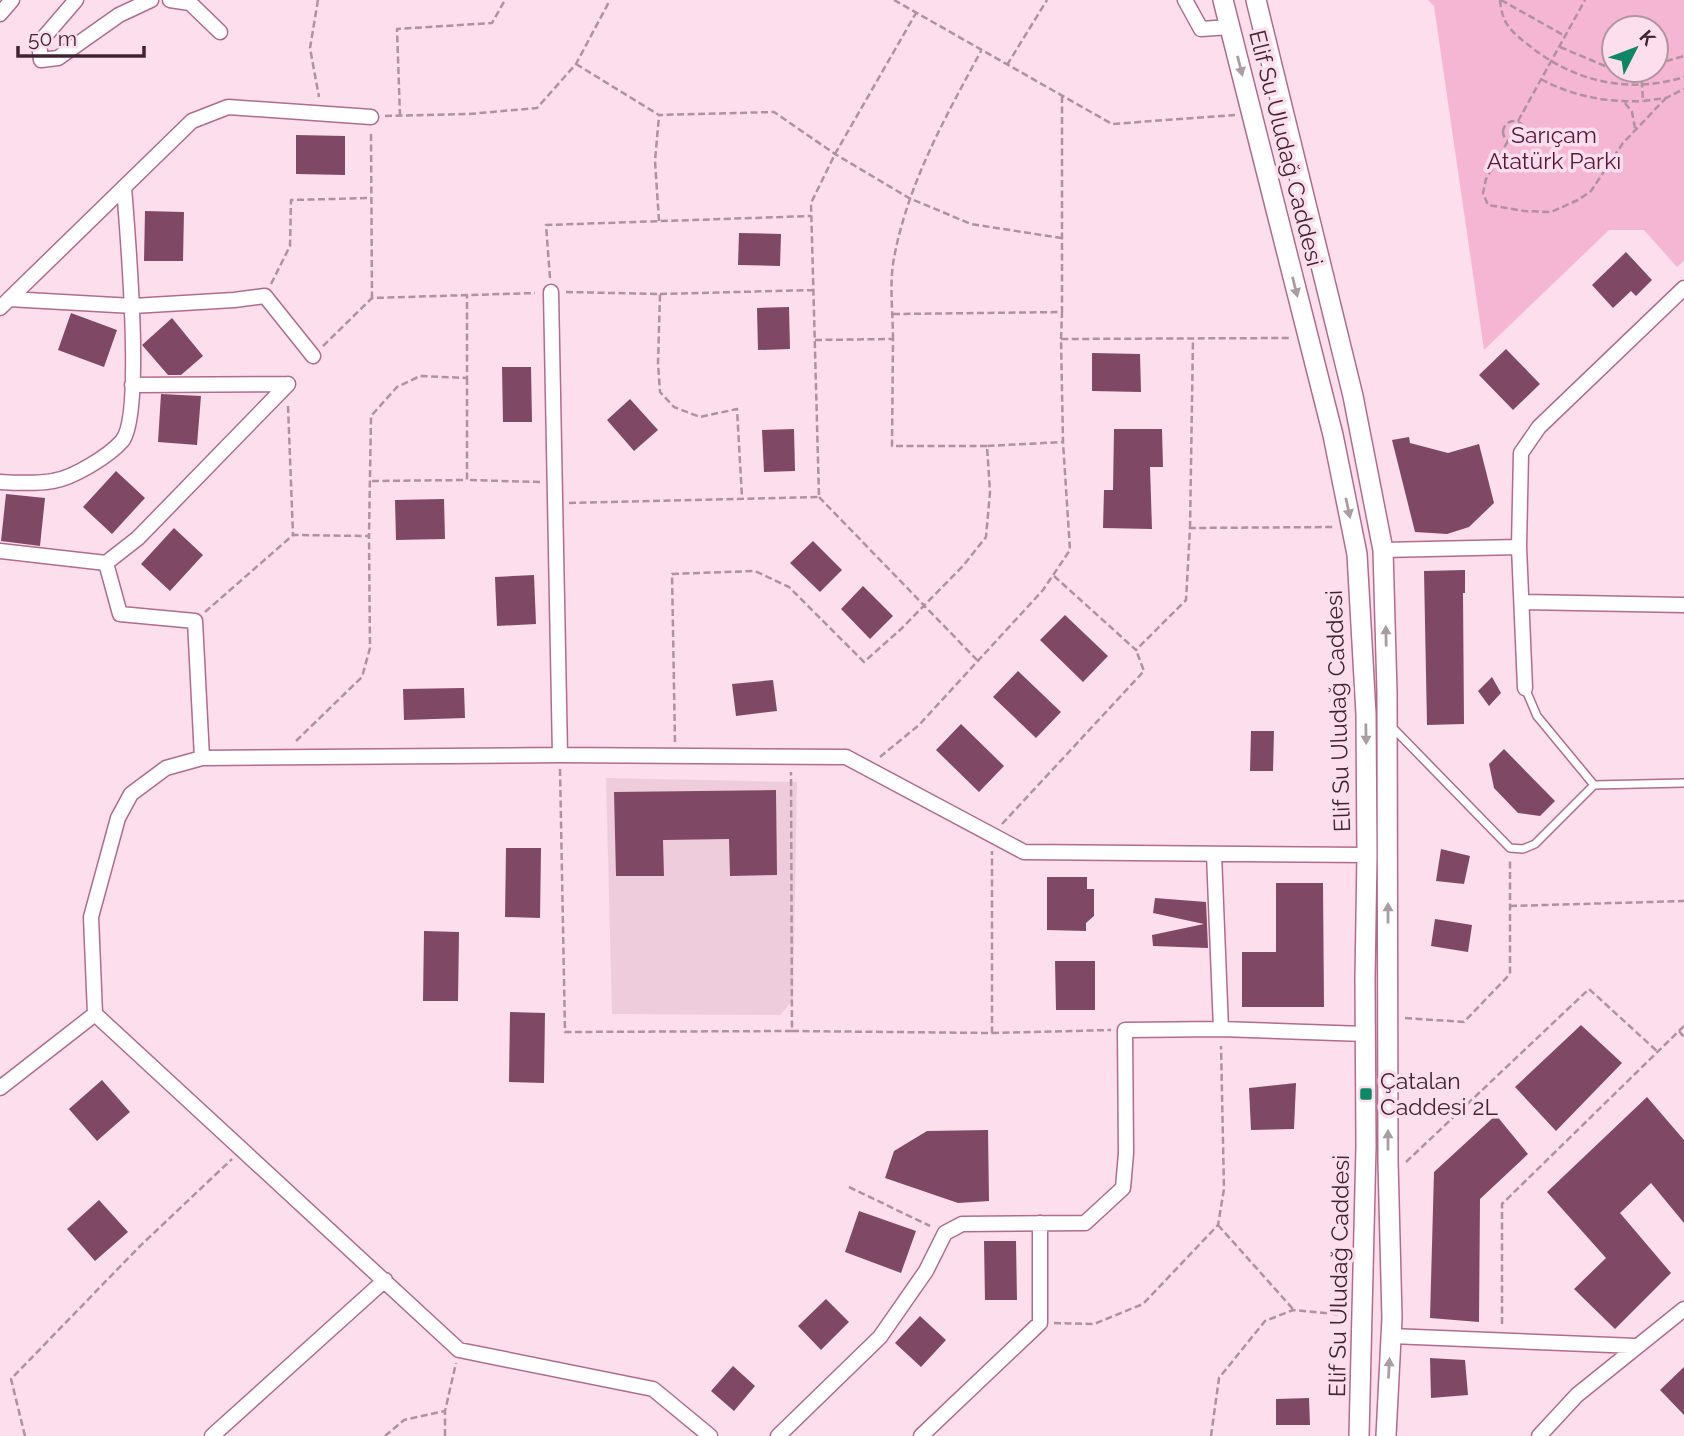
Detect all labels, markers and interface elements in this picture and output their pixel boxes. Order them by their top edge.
scale bar [18,14,144,58]
north arrow [1600,14,1670,84]
text: 50 m [28,26,77,51]
text: K [1635,26,1660,50]
street label: Elif Su Uludağ Caddesi [1244,27,1329,269]
one-way arrow [1235,55,1246,77]
park label: Sarıçam Atatürk Parkı [1487,121,1621,174]
one-way arrow [1290,276,1301,298]
one-way arrow [1342,497,1353,519]
street label: Elif Su Uludağ Caddesi [1320,589,1355,833]
one-way arrow [1380,625,1392,647]
one-way arrow [1360,724,1372,746]
one-way arrow [1382,902,1394,924]
place label: Çatalan Caddesi 2L [1380,1067,1498,1120]
marker: Çatalan Caddesi 2L [1358,1086,1374,1102]
one-way arrow [1382,1129,1394,1151]
street label: Elif Su Uludağ Caddesi [1323,1155,1354,1397]
one-way arrow [1384,1357,1395,1379]

